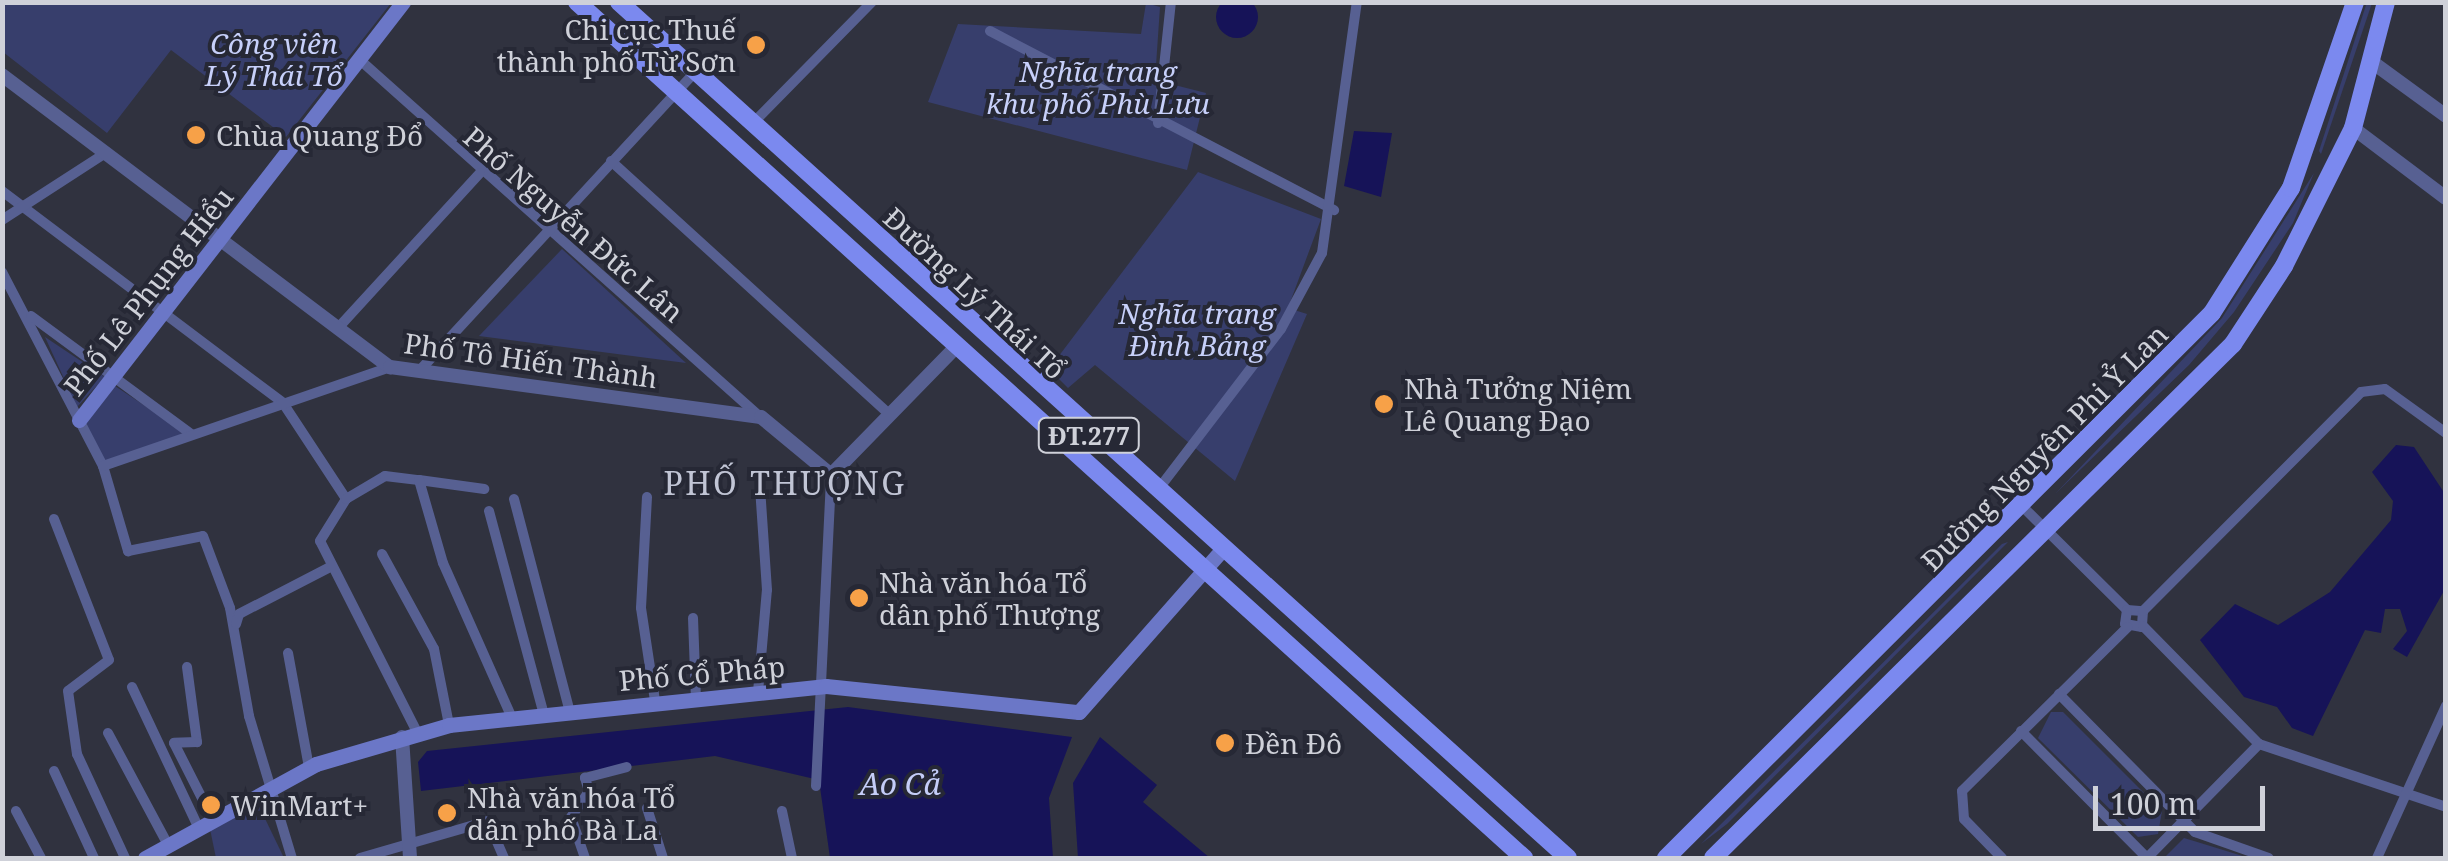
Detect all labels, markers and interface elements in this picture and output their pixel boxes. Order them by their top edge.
place label: Chi cục Thuế thành phố Từ Sơn [497,12,736,78]
park label: Công viên Lý Thái Tổ [205,26,343,92]
marker: Chi cục Thuế thành phố Từ Sơn [745,34,767,56]
park label: Nghĩa trang khu phố Phù Lưu [986,54,1210,120]
place label: Chùa Quang Đổ [216,118,423,152]
street label: Phố Nguyễn Đức Lân [457,119,691,329]
marker: Chùa Quang Đổ [185,124,207,146]
street label: Phố Lê Phụng Hiểu [56,180,240,402]
street label: Đường Lý Thái Tổ [877,200,1073,386]
park label: Nghĩa trang Đình Bảng [1118,296,1276,362]
street label: Đường Nguyên Phi Ỷ Lan [1914,317,2174,577]
street label: Phố Tô Hiến Thành [402,326,660,394]
place label: Nhà Tưởng Niệm Lê Quang Đạo [1404,371,1632,437]
marker: Nhà Tưởng Niệm Lê Quang Đạo [1373,393,1395,415]
road number: ĐT.277 [1036,415,1142,455]
district label: PHỐ THƯỢNG [663,464,907,502]
place label: Nhà văn hóa Tổ dân phố Thượng [879,565,1100,631]
marker: Nhà văn hóa Tổ dân phố Thượng [848,587,870,609]
street label: Phố Cổ Pháp [618,649,786,697]
place label: Đền Đô [1245,726,1342,760]
marker: Đền Đô [1214,732,1236,754]
water label: Ao Cả [859,766,941,802]
scale bar [2098,766,2270,828]
place label: Nhà văn hóa Tổ dân phố Bà La [467,780,675,846]
text: 100 m [2110,783,2196,824]
place label: WinMart+ [231,788,368,822]
marker: WinMart+ [200,794,222,816]
marker: Nhà văn hóa Tổ dân phố Bà La [436,802,458,824]

